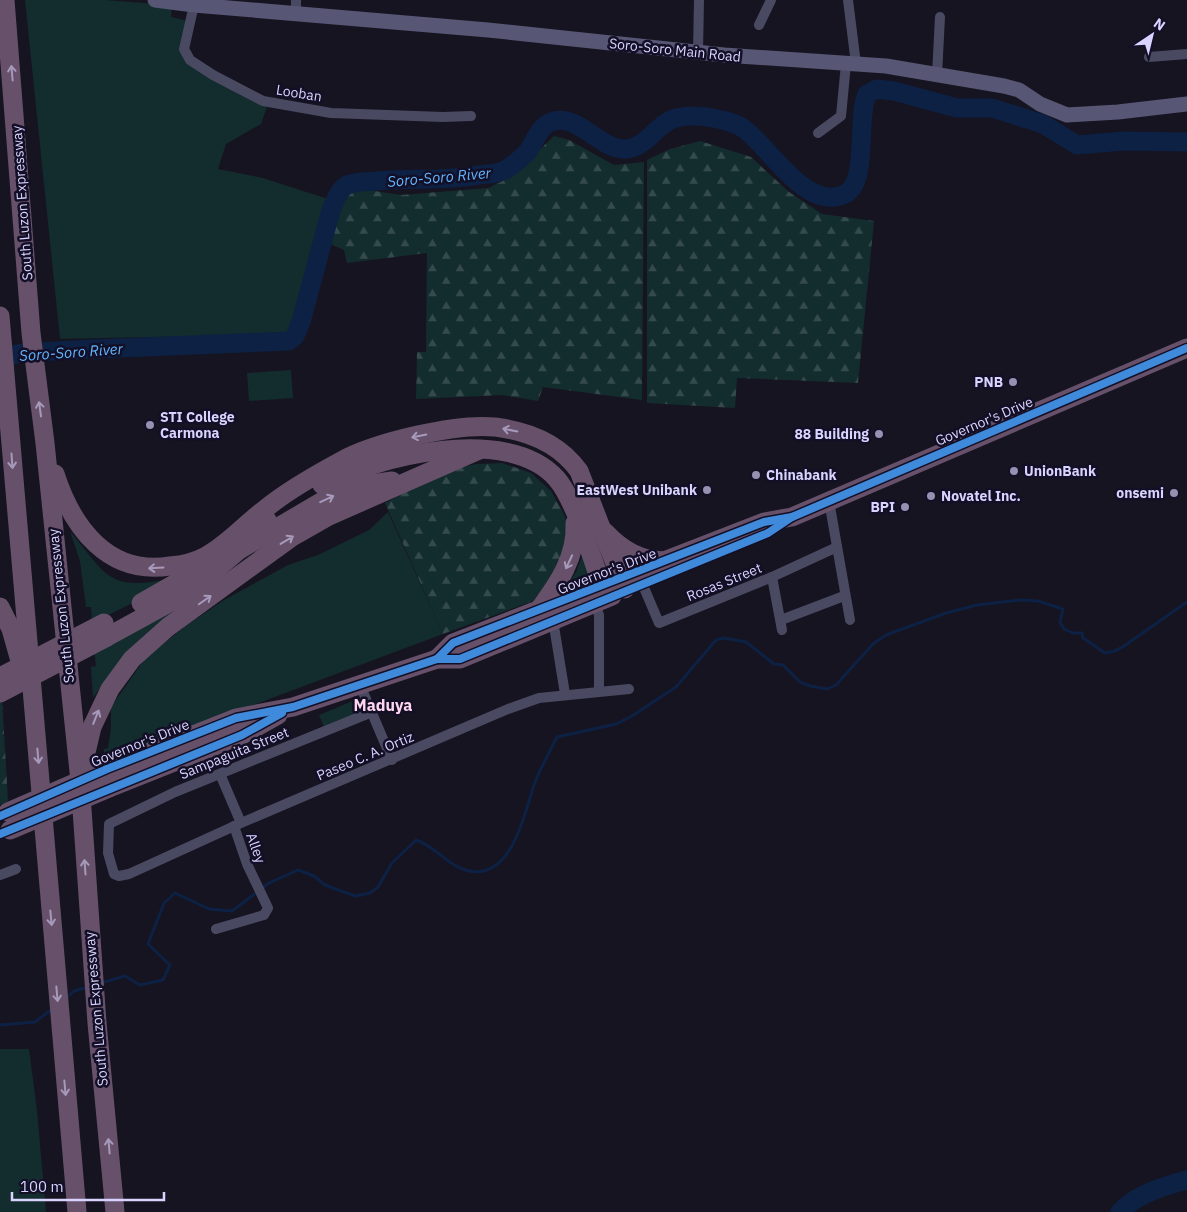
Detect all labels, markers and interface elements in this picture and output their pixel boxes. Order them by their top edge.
north arrow [1127,10,1177,60]
text: N [1150,14,1169,35]
street label: Soro-Soro Main Road [608,34,742,66]
one-way arrow [7,65,16,81]
street label: Looban [275,81,323,105]
street label: South Luzon Expressway [8,125,36,281]
water label: Soro-Soro River [386,163,492,191]
water label: Soro-Soro River [19,339,124,365]
place label: PNB [974,373,1003,391]
marker: PNB [1007,376,1019,388]
street label: Governor's Drive [932,392,1036,450]
one-way arrow [35,401,45,417]
place label: STI College Carmona [160,408,235,442]
marker: STI College Carmona [144,419,156,431]
one-way arrow [503,424,519,434]
place label: 88 Building [794,425,869,443]
marker: 88 Building [873,428,885,440]
one-way arrow [411,432,427,442]
one-way arrow [8,453,17,469]
place label: UnionBank [1024,462,1097,480]
marker: UnionBank [1008,465,1020,477]
place label: Chinabank [766,466,838,484]
marker: Chinabank [750,469,762,481]
place label: EastWest Unibank [577,481,698,499]
marker: EastWest Unibank [701,484,713,496]
place label: onsemi [1116,484,1164,502]
place label: Novatel Inc. [941,487,1021,505]
marker: onsemi [1168,487,1180,499]
marker: Novatel Inc. [925,490,937,502]
one-way arrow [319,494,334,504]
place label: BPI [870,498,895,516]
marker: BPI [899,501,911,513]
street label: South Luzon Expressway [44,528,78,684]
one-way arrow [280,534,294,544]
street label: Governor's Drive [555,544,659,598]
one-way arrow [563,554,573,569]
street label: Rosas Street [684,559,764,605]
one-way arrow [149,563,165,572]
one-way arrow [198,595,212,605]
district label: Maduya [354,695,412,715]
one-way arrow [92,710,101,725]
street label: Governor's Drive [88,715,192,771]
street label: Sampaguita Street [177,723,291,783]
street label: Paseo C. A. Ortiz [314,727,417,785]
one-way arrow [33,748,42,764]
street label: Alley [242,830,270,866]
one-way arrow [81,859,90,875]
one-way arrow [46,910,55,926]
street label: South Luzon Expressway [80,931,112,1087]
one-way arrow [52,986,62,1002]
one-way arrow [61,1079,70,1095]
one-way arrow [104,1138,114,1154]
scale bar [12,1170,165,1202]
text: 100 m [20,1177,64,1196]

